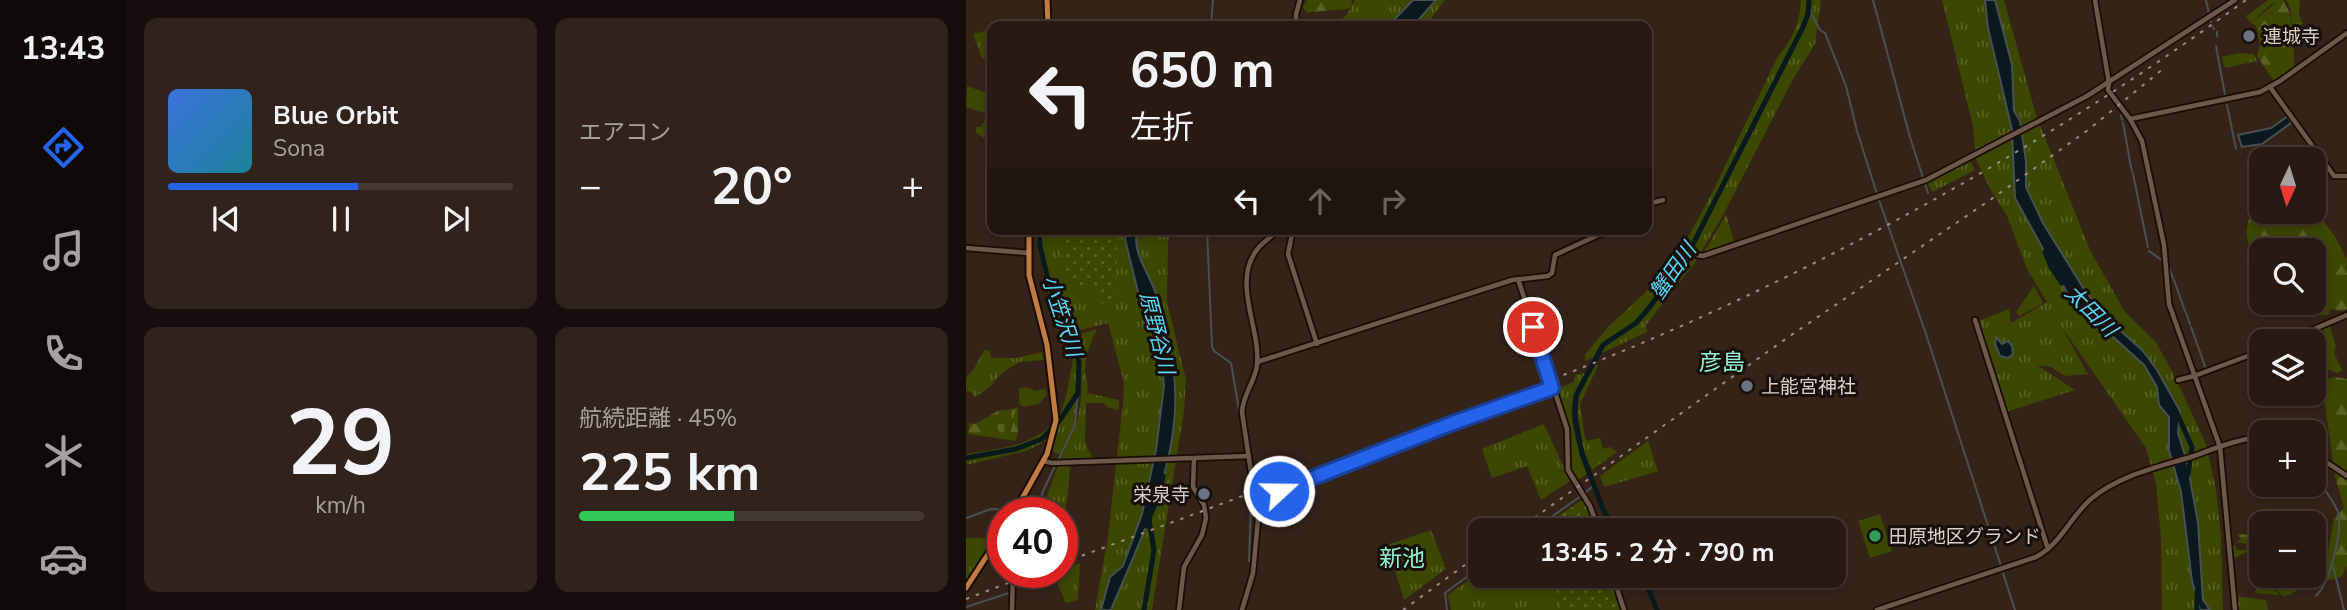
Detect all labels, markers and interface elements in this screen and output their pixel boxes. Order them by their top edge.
place label: 連城寺 [2263,24,2320,50]
text: 13:43 [21,27,105,70]
marker: 連城寺 [2241,28,2257,44]
text: 650 m [1130,37,1274,104]
icon: left [1015,49,1106,140]
text: Blue Orbit [273,98,398,133]
text: 左折 [1130,106,1194,149]
text: エアコン [579,117,671,148]
icon: directions [39,123,88,172]
text: Sona [273,133,325,164]
north arrow [2249,147,2326,224]
map controls [2249,147,2326,588]
text: 20° [710,151,793,222]
text: − [579,161,602,212]
text: + [901,161,924,212]
icon: left [1228,182,1266,220]
icon: ahead [1301,182,1339,220]
icon: right [1374,182,1412,220]
icon: previous [207,200,245,238]
icon: pause [322,200,360,238]
icon: next [437,200,475,238]
icon: music [39,226,88,275]
water label: 蟹田川 [1643,236,1704,305]
button: search [2249,238,2326,315]
water label: 小笠沢川 [1036,272,1089,362]
water label: 太田川 [2059,279,2125,345]
water label: 原野谷川 [1133,289,1181,379]
pin [1503,297,1563,357]
icon: arrive [1514,308,1552,346]
icon: phone [39,329,88,378]
button: layers [2249,329,2326,406]
district label: 彦島 [1699,347,1745,378]
place label: 上能宮神社 [1761,374,1856,400]
marker: 上能宮神社 [1739,378,1755,394]
text: 29 [286,382,395,506]
text: 航続距離 · 45% [579,403,737,434]
button: + [2249,420,2326,497]
icon: climate [39,431,88,480]
text: 225 km [579,437,760,508]
position arrow [1242,454,1316,528]
place label: 栄泉寺 [1133,482,1190,508]
marker: 栄泉寺 [1196,486,1212,502]
text: km/h [315,490,366,521]
speed limit sign: 40 [987,497,1078,588]
button: − [2249,511,2326,588]
place label: 田原地区グランド [1889,524,2041,550]
marker: 田原地区グランド [1867,528,1883,544]
icon: car [39,534,88,583]
text: 13:45 · 2 分 · 790 m [1539,535,1775,570]
district label: 新池 [1379,543,1425,574]

